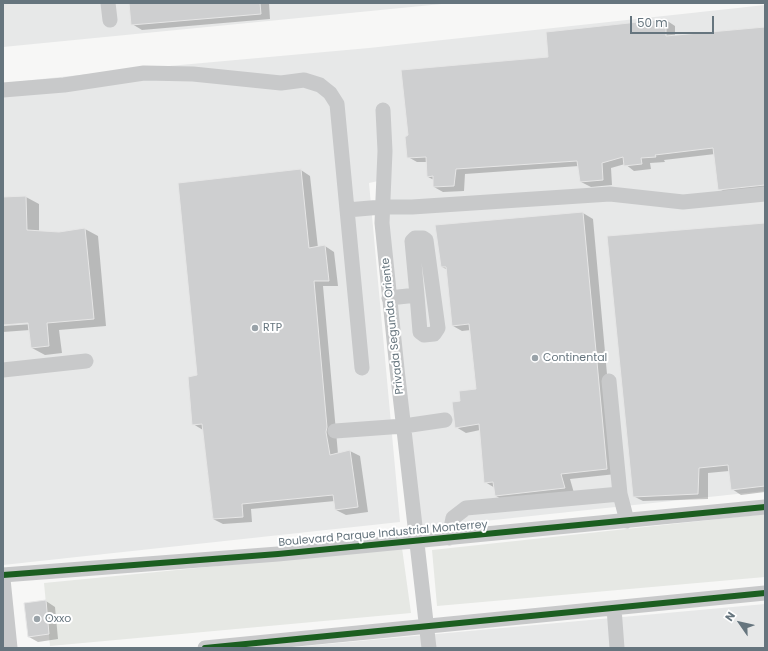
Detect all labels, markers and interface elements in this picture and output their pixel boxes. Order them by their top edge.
scale bar [632,8,716,34]
text: 50 m [637,14,668,31]
street label: Privada Segunda Oriente [379,257,407,395]
place label: RTP [263,321,282,335]
marker: RTP [250,323,260,333]
place label: Continental [543,351,607,365]
marker: Continental [530,353,540,363]
street label: Boulevard Parque Industrial Monterrey [278,518,488,550]
north arrow [720,603,760,643]
text: N [721,608,739,624]
place label: Oxxo [45,612,71,626]
marker: Oxxo [32,614,42,624]

